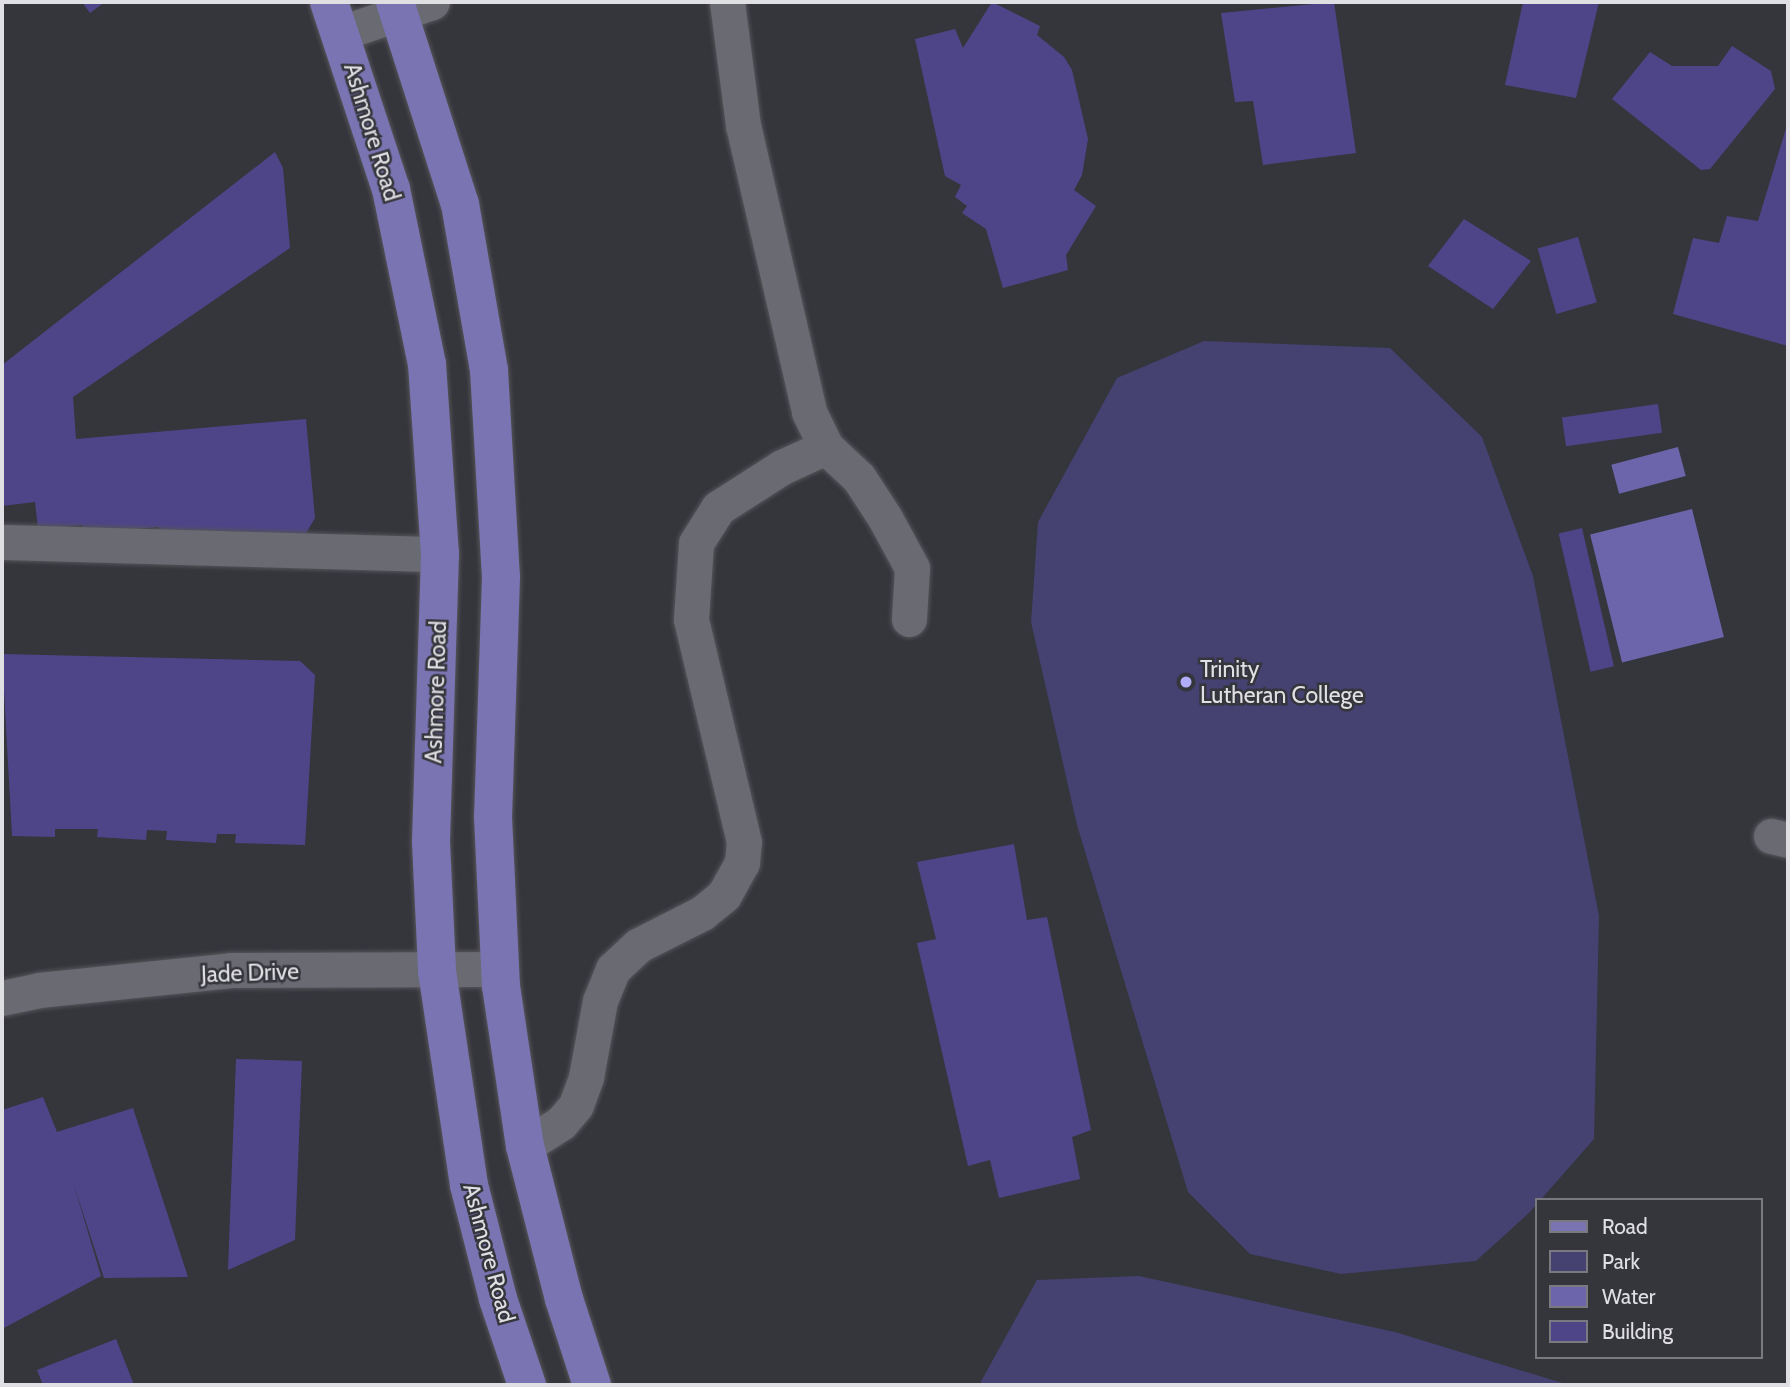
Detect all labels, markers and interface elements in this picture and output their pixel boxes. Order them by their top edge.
street label: Ashmore Road [338,60,406,204]
street label: Ashmore Road [420,620,452,764]
place label: Trinity Lutheran College [1200,655,1364,709]
marker: Trinity Lutheran College [1178,674,1194,690]
street label: Jade Drive [201,957,299,989]
street label: Ashmore Road [457,1180,521,1326]
legend [1534,1198,1762,1359]
text: Road [1602,1214,1648,1239]
text: Park [1602,1249,1640,1274]
text: Water [1602,1284,1655,1309]
text: Building [1602,1319,1673,1344]

